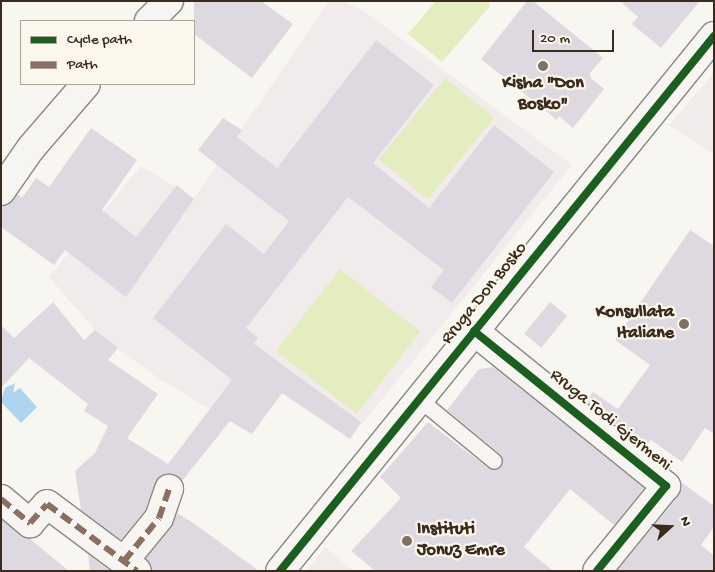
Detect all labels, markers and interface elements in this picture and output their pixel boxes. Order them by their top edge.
legend [20,20,195,85]
scale bar [535,20,618,52]
text: 20 m [540,30,570,48]
text: Cycle path [67,31,132,49]
text: Path [67,56,98,74]
marker: Kisha "Don Bosko" [537,60,549,72]
place label: Kisha "Don Bosko" [502,74,584,116]
street label: Rruga Don Bosko [437,239,533,349]
place label: Konsullata Italiane [596,303,674,346]
marker: Konsullata Italiane [678,318,690,330]
street label: Rruga Todi Gjermeni [545,365,675,477]
north arrow [645,502,695,552]
text: N [675,514,694,529]
place label: Instituti Jonuz Emre [417,520,505,562]
marker: Instituti Jonuz Emre [401,535,413,547]

